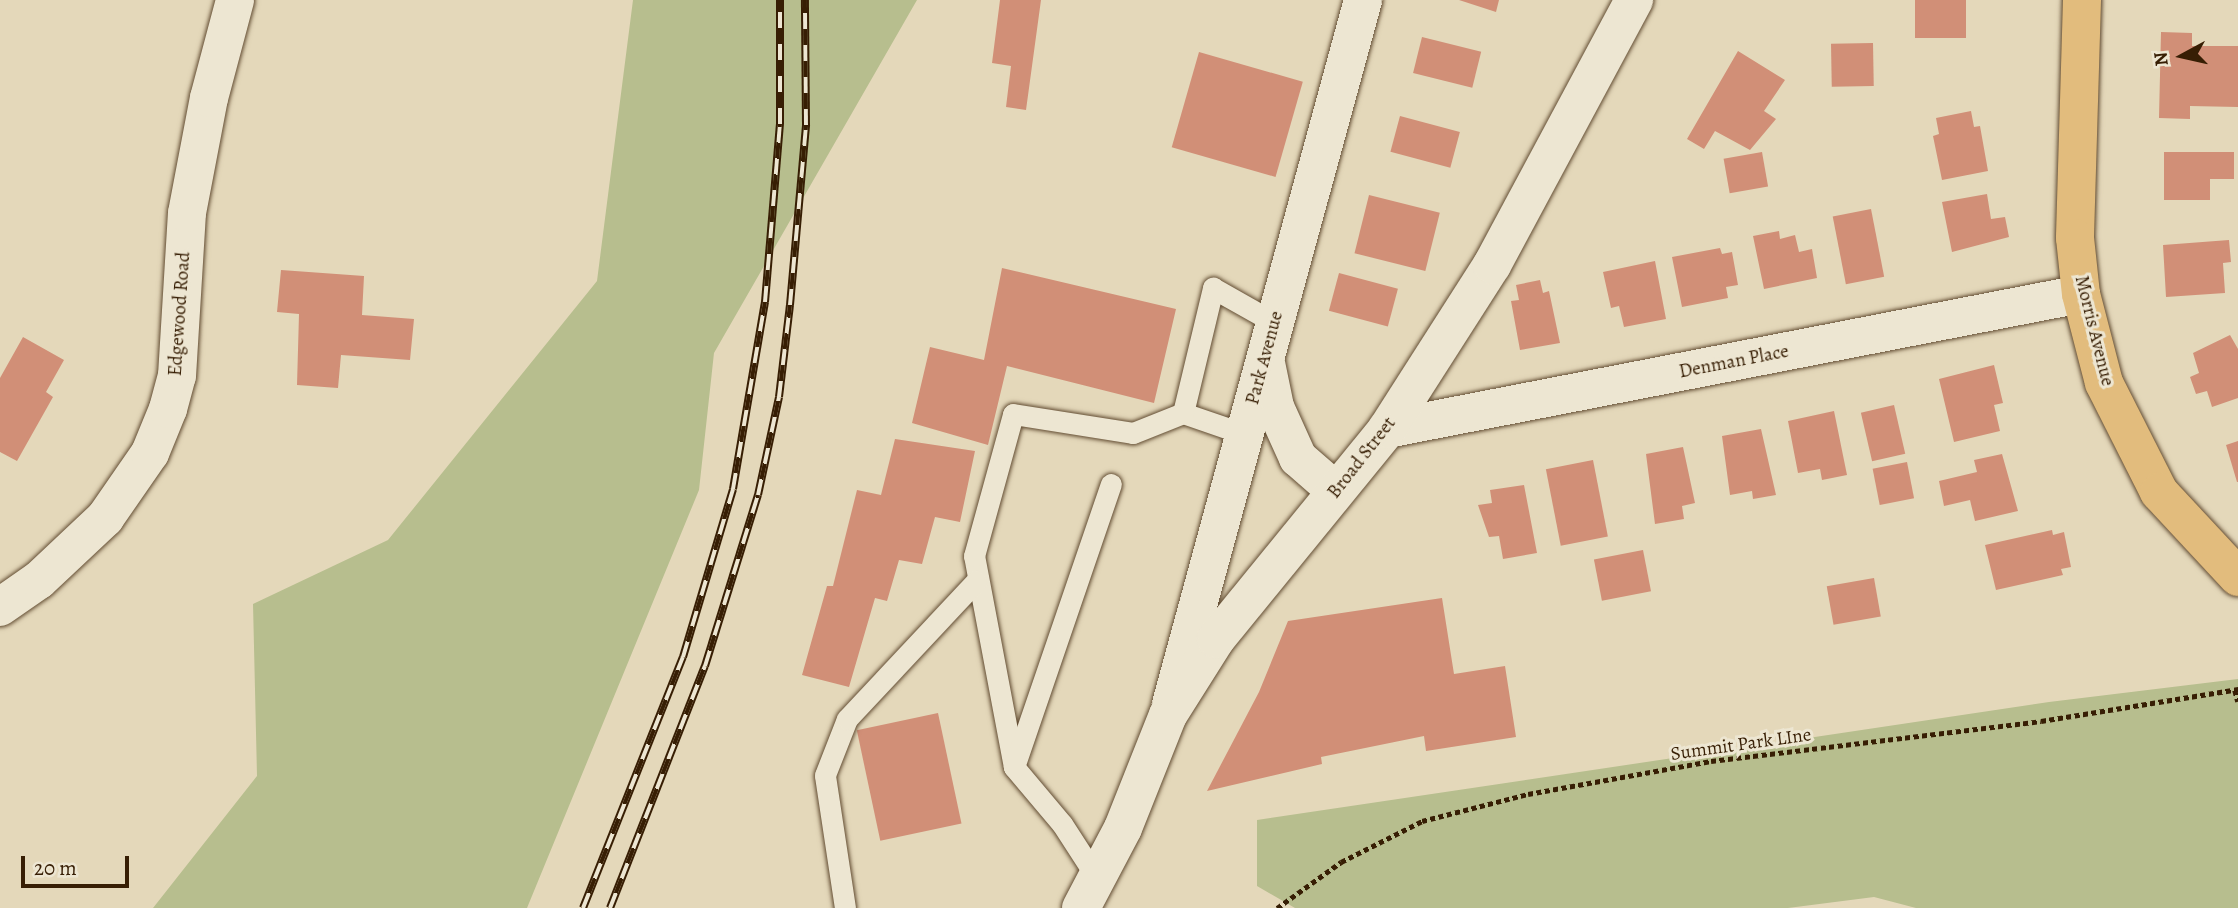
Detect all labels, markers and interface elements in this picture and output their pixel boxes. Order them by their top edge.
north arrow [2147,21,2217,91]
text: N [2147,50,2175,68]
street label: Edgewood Road [164,251,196,377]
street label: Morris Avenue [2069,273,2119,389]
street label: Park Avenue [1242,309,1288,407]
street label: Denman Place [1677,340,1791,384]
street label: Broad Street [1323,413,1401,503]
street label: Summit Park LIne [1669,724,1813,766]
scale bar [24,842,133,886]
text: 20 m [34,854,77,882]

